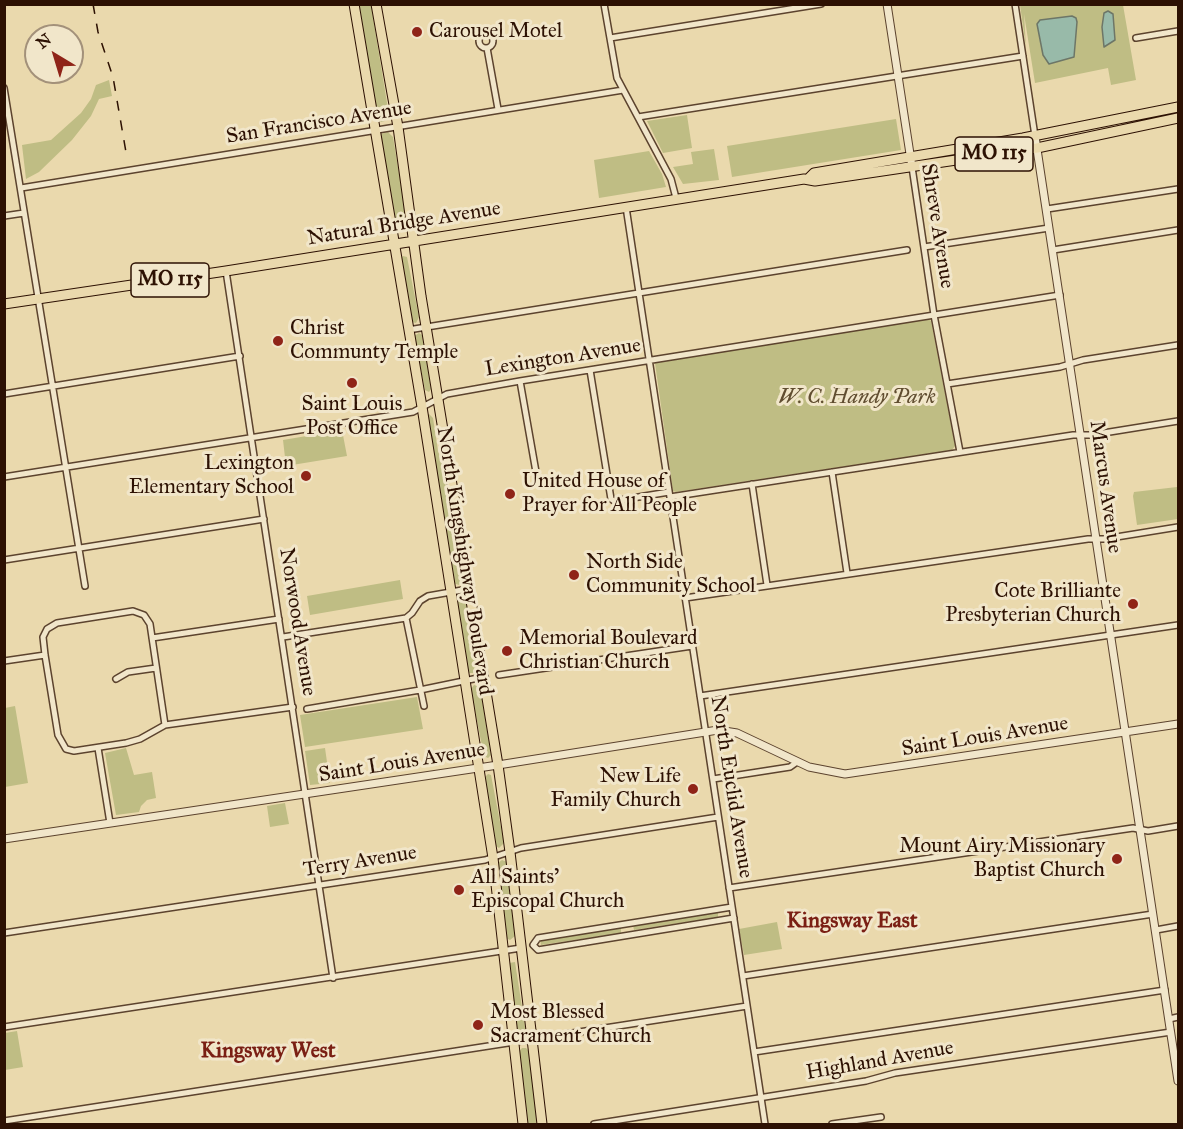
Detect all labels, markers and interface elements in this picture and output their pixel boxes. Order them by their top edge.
place label: Carousel Motel [429,19,562,45]
north arrow [24,24,84,84]
marker: Carousel Motel [410,25,424,39]
text: N [33,29,55,53]
street label: San Francisco Avenue [224,96,414,150]
road number: MO 115 [955,137,1033,171]
street label: Shreve Avenue [915,162,959,290]
street label: Natural Bridge Avenue [305,196,503,252]
road number: MO 115 [131,263,209,297]
place label: Christ Communty Temple [290,316,458,366]
street label: Lexington Avenue [483,333,643,383]
marker: Christ Communty Temple [271,334,285,348]
marker: Saint Louis Post Office [345,376,359,390]
park label: W. C. Handy Park [778,385,936,411]
place label: Saint Louis Post Office [302,392,402,442]
street label: Marcus Avenue [1083,419,1127,555]
street label: North Kingshighway Boulevard [430,425,498,697]
place label: Lexington Elementary School [129,451,294,501]
marker: Lexington Elementary School [299,469,313,483]
place label: United House of Prayer for All People [522,469,697,519]
marker: United House of Prayer for All People [503,487,517,501]
street label: Norwood Avenue [273,546,321,698]
place label: North Side Community School [586,550,756,600]
marker: North Side Community School [567,568,581,582]
place label: Cote Brilliante Presbyterian Church [945,579,1121,629]
marker: Cote Brilliante Presbyterian Church [1126,597,1140,611]
place label: Memorial Boulevard Christian Church [519,626,697,676]
marker: Memorial Boulevard Christian Church [500,644,514,658]
street label: North Euclid Avenue [704,694,758,880]
street label: Saint Louis Avenue [900,711,1070,763]
street label: Saint Louis Avenue [317,737,487,789]
place label: New Life Family Church [550,764,681,814]
marker: New Life Family Church [686,782,700,796]
place label: Mount Airy Missionary Baptist Church [899,834,1105,884]
street label: Terry Avenue [301,841,419,883]
marker: Mount Airy Missionary Baptist Church [1110,852,1124,866]
place label: All Saints' Episcopal Church [471,865,625,915]
marker: All Saints' Episcopal Church [452,883,466,897]
district label: Kingsway East [786,909,918,935]
place label: Most Blessed Sacrament Church [490,1000,651,1050]
marker: Most Blessed Sacrament Church [471,1018,485,1032]
street label: Highland Avenue [804,1036,956,1086]
district label: Kingsway West [200,1039,336,1065]

